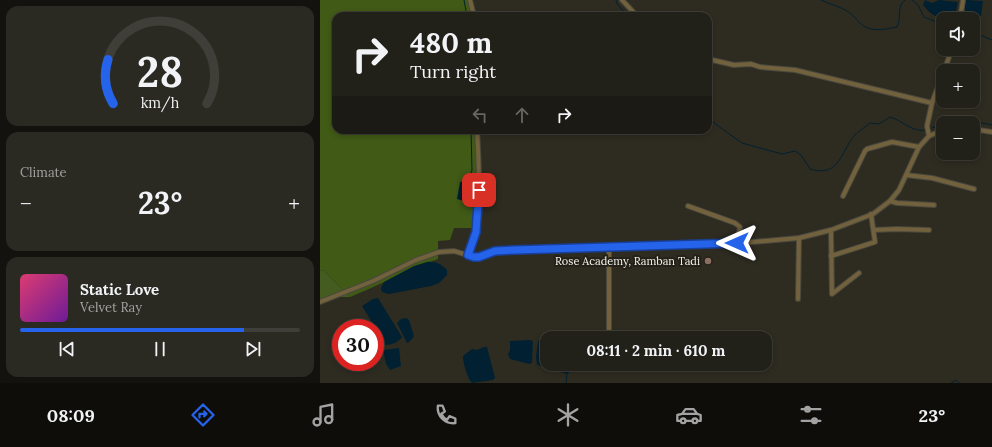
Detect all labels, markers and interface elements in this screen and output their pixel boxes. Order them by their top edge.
map controls [936,12,980,160]
button: sound [936,12,980,56]
text: 480 m [410,25,492,61]
icon: right [344,28,396,80]
text: 28 [137,45,183,98]
text: Turn right [410,60,496,83]
button: + [936,64,980,108]
text: km/h [141,93,180,112]
icon: left [469,104,491,126]
icon: ahead [511,104,533,126]
icon: right [553,104,575,126]
button: − [936,116,980,160]
text: Climate [20,164,67,181]
pin [462,173,496,207]
icon: arrive [468,179,490,201]
text: 23° [138,184,182,222]
text: − [20,189,32,217]
text: + [288,189,300,217]
position arrow [716,222,758,264]
place label: Rose Academy, Ramban Tadi [555,254,700,268]
marker: Rose Academy, Ramban Tadi [703,256,713,266]
text: Static Love [80,280,159,299]
text: Velvet Ray [80,299,142,316]
speed limit sign: 30 [332,319,384,371]
icon: previous [56,338,78,360]
icon: pause [149,338,171,360]
icon: next [242,338,264,360]
text: 08:11 · 2 min · 610 m [587,341,725,360]
icon: directions [189,401,217,429]
icon: music [310,401,338,429]
icon: phone [432,401,460,429]
icon: climate [554,401,582,429]
icon: car [675,401,703,429]
icon: filters [797,401,825,429]
text: 08:09 [47,404,95,427]
text: 23° [919,404,945,427]

